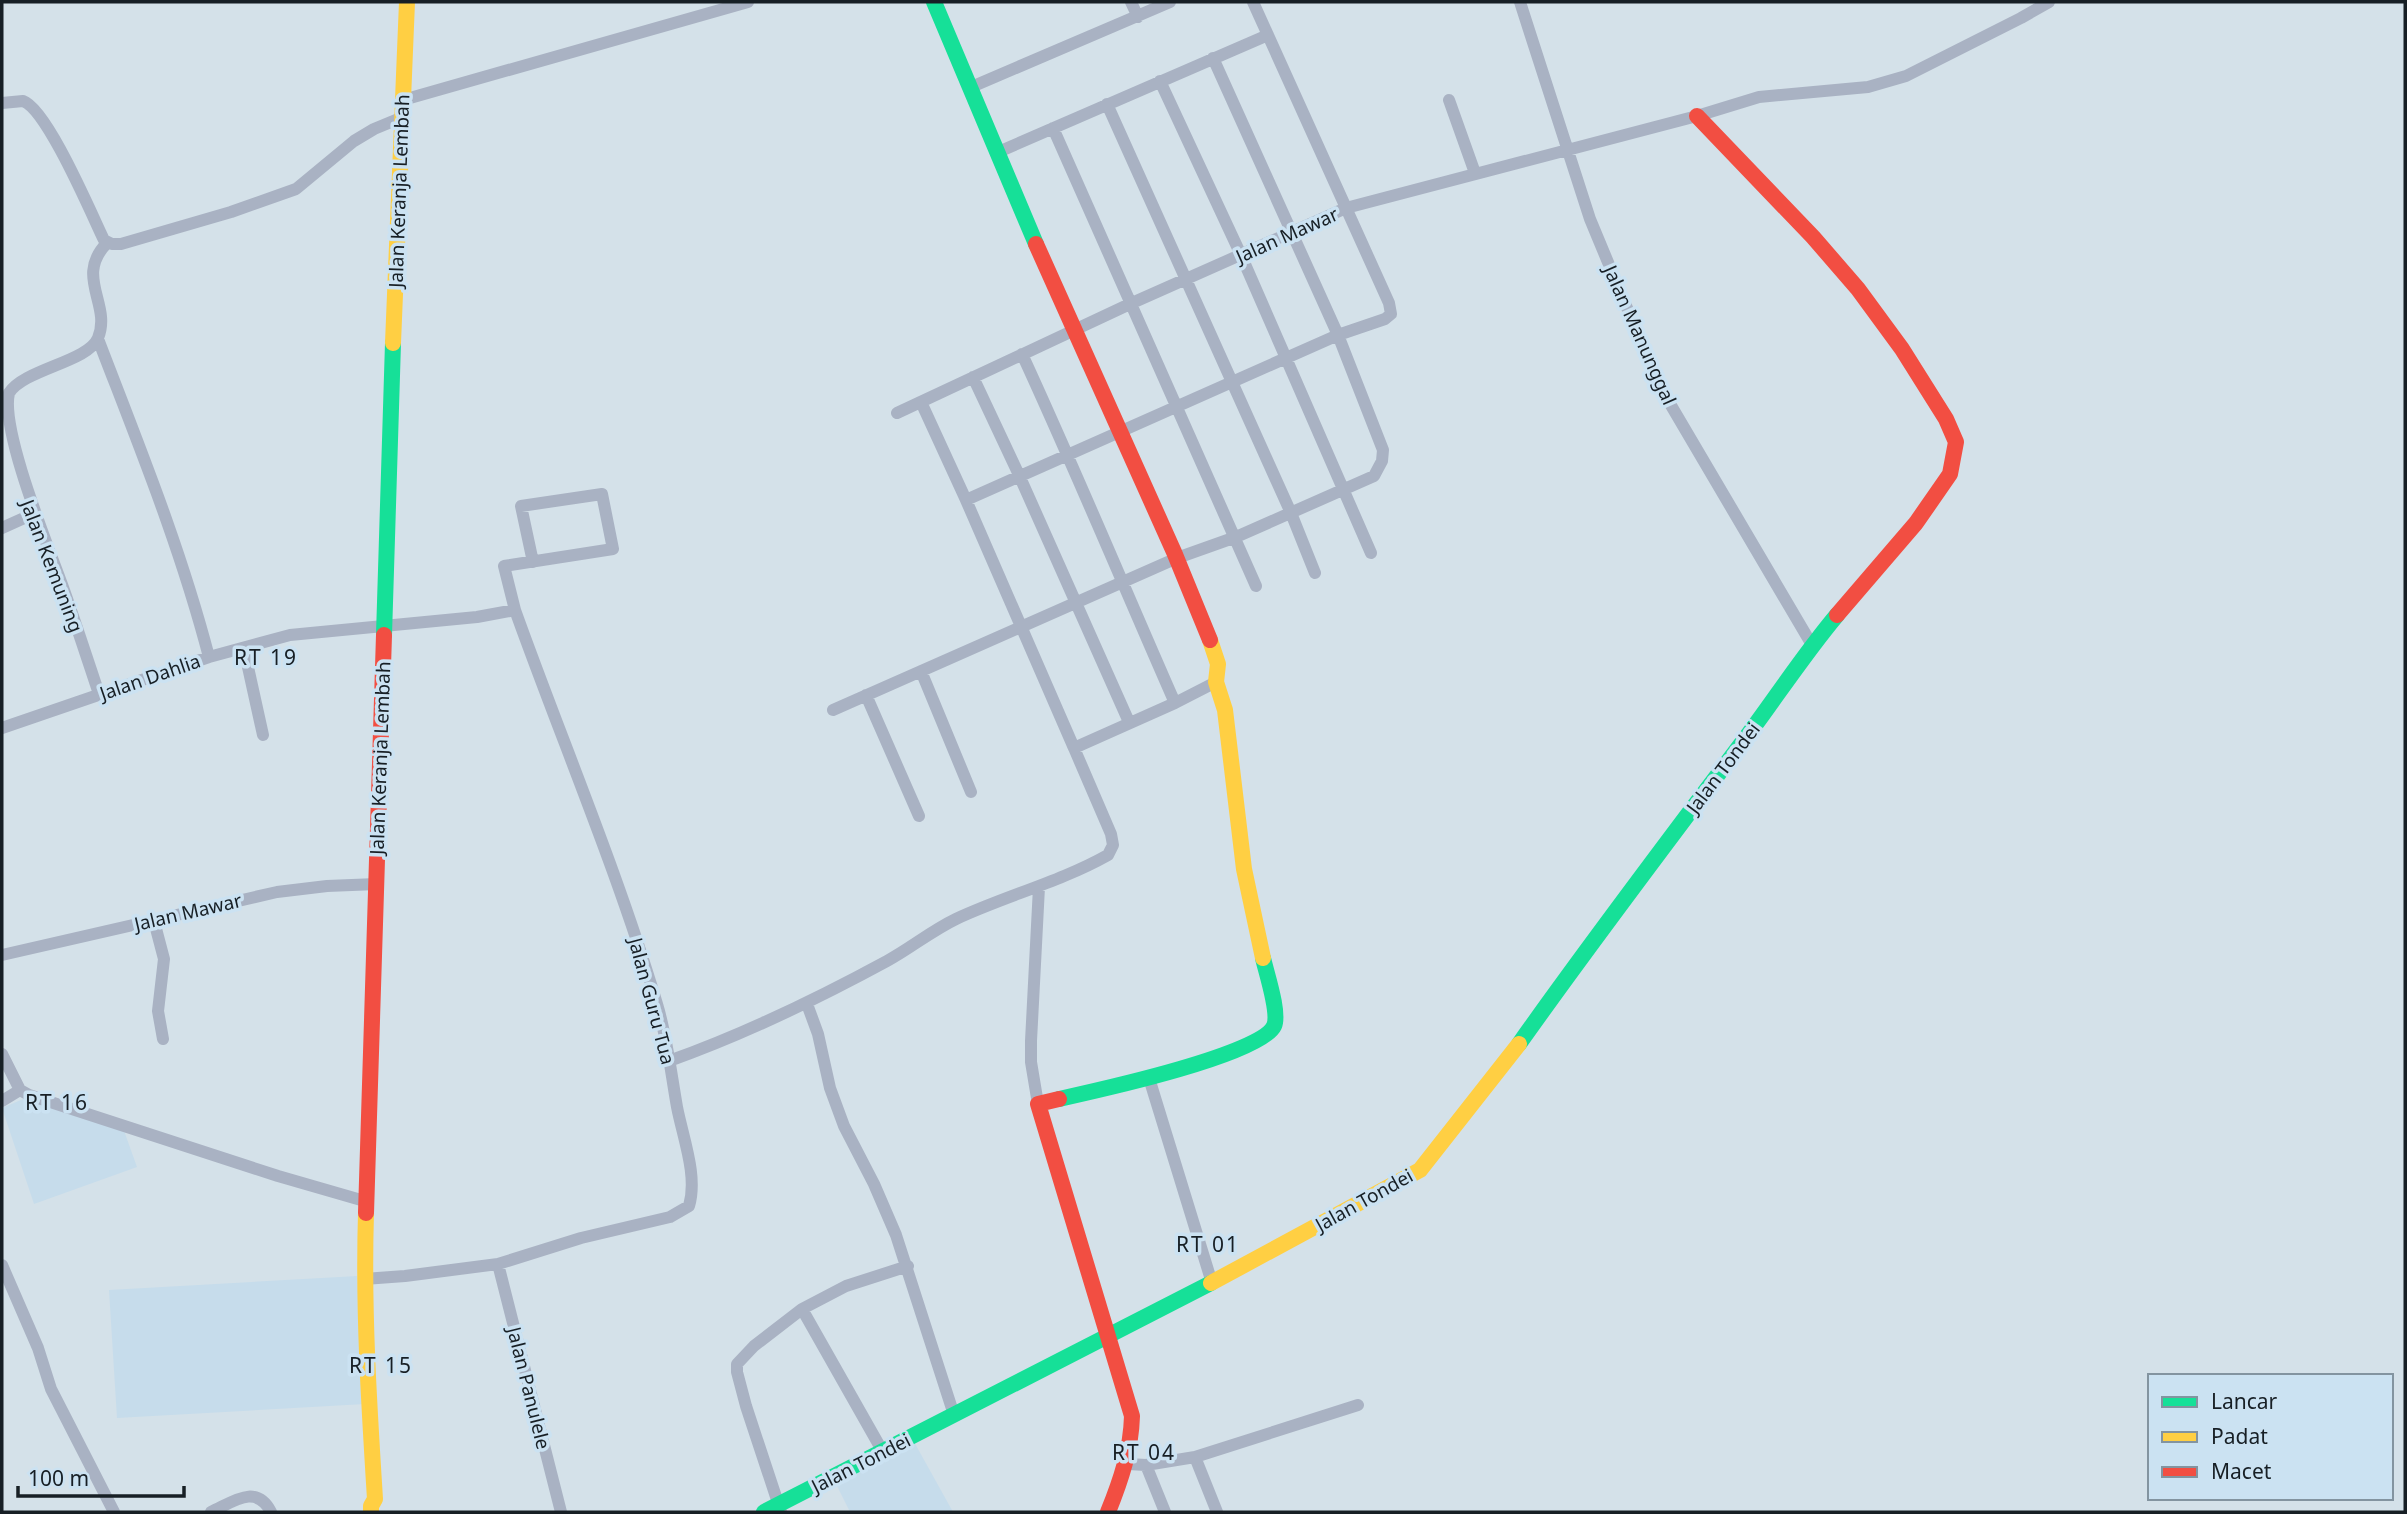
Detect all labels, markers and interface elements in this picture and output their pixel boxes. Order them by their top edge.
street label: Jalan Keranja Lembah [383,94,415,290]
street label: Jalan Mawar [1230,201,1342,270]
street label: Jalan Manunggal [1597,259,1682,409]
street label: Jalan Kemuning [14,494,89,636]
district label: RT 19 [234,643,298,671]
street label: Jalan Dahlia [94,648,204,707]
street label: Jalan Keranja Lembah [364,661,396,857]
street label: Jalan Tondei [1679,717,1766,820]
street label: Jalan Mawar [130,887,244,937]
street label: Jalan Guru Tua [622,933,681,1067]
district label: RT 16 [25,1088,89,1116]
street label: Jalan Tondei [1309,1162,1417,1238]
district label: RT 01 [1176,1230,1240,1258]
street label: Jalan Panulele [501,1322,557,1452]
district label: RT 15 [349,1351,413,1379]
legend [2148,1374,2393,1500]
text: Lancar [2211,1387,2278,1415]
text: Padat [2211,1422,2268,1450]
street label: Jalan Tondei [805,1427,915,1500]
district label: RT 04 [1112,1438,1176,1466]
scale bar [18,1454,184,1498]
text: Macet [2211,1457,2272,1485]
text: 100 m [28,1464,89,1492]

